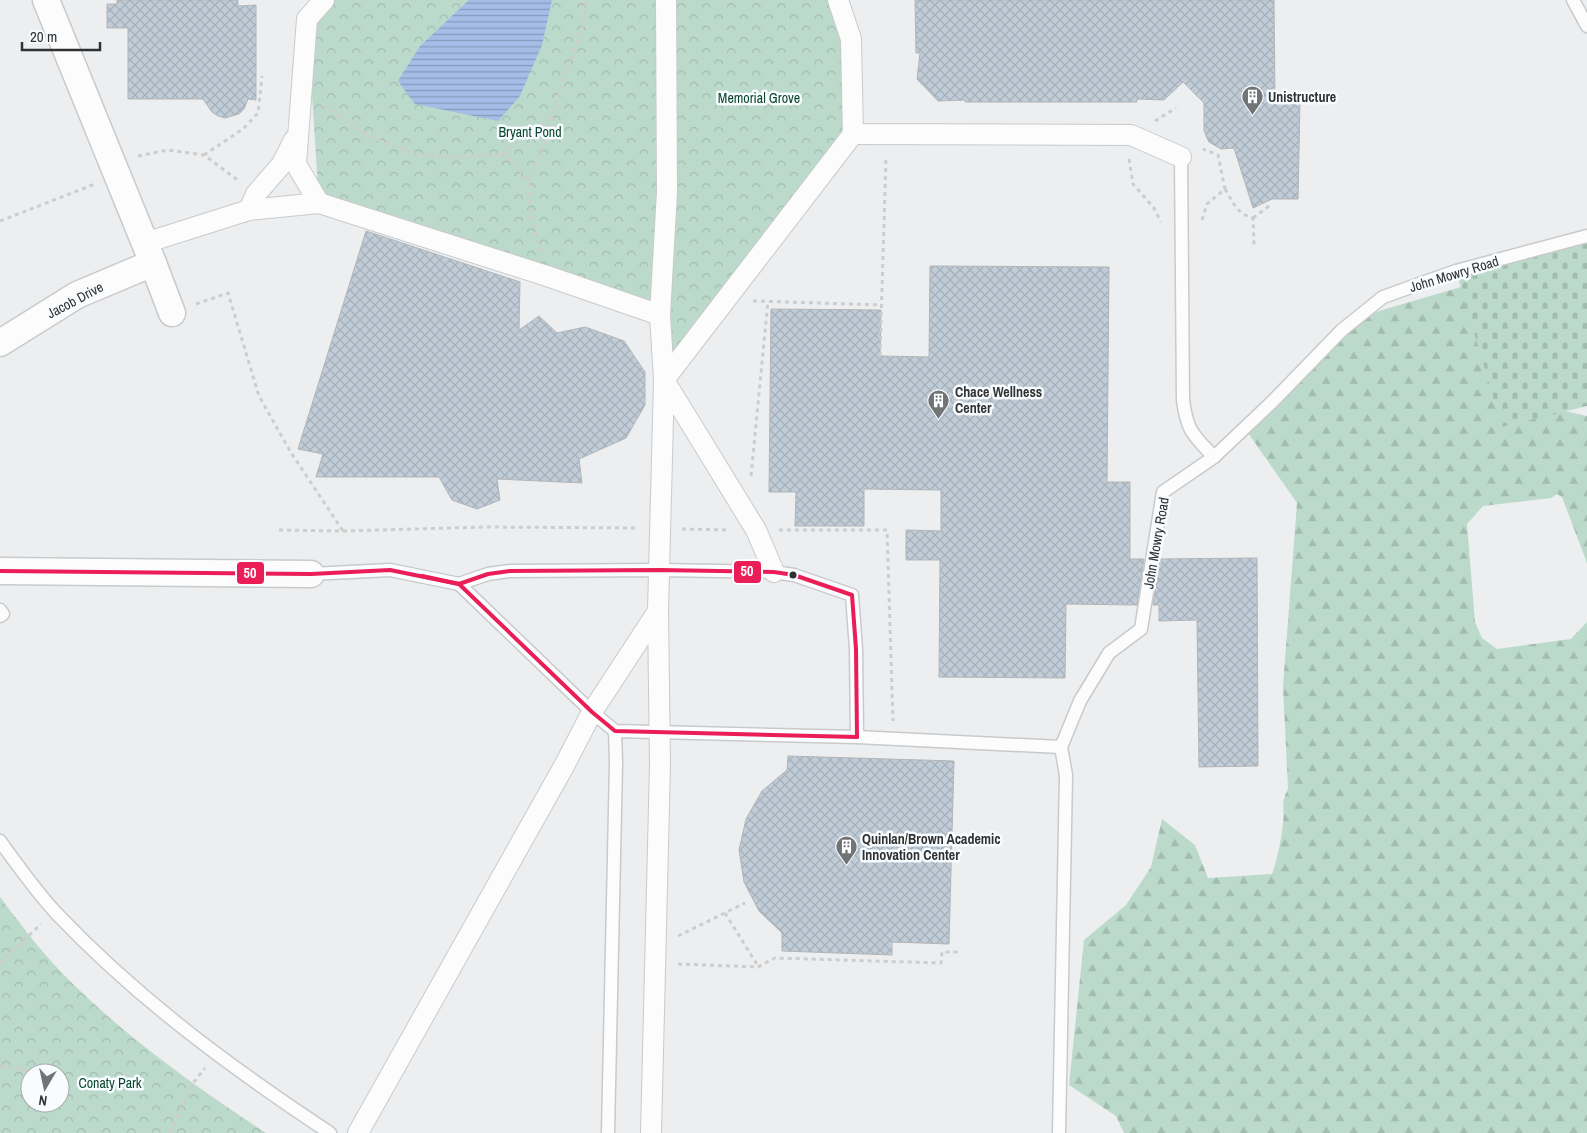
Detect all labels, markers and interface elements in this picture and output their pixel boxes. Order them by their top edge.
scale bar [22,20,100,52]
text: 20 m [30,26,57,47]
building icon: Unistructure [1240,85,1264,116]
place label: Unistructure [1268,88,1336,106]
park label: Memorial Grove [718,89,800,107]
park label: Bryant Pond [498,123,562,141]
street label: John Mowry Road [1407,252,1501,296]
street label: Jacob Drive [44,278,106,322]
place label: Chace Wellness Center [955,383,1042,417]
building icon: Chace Wellness Center [927,388,951,419]
street label: John Mowry Road [1139,496,1173,590]
line badge: 50 [733,560,762,584]
line badge: 50 [236,561,265,585]
text: 50 [741,562,753,580]
text: 50 [244,564,256,582]
unlabelled marker [788,570,798,580]
place label: Quinlan/Brown Academic Innovation Center [862,830,1001,864]
building icon: Quinlan/Brown Academic Innovation Center [834,835,858,866]
north arrow [20,1063,70,1113]
park label: Conaty Park [78,1074,142,1092]
text: N [37,1091,48,1110]

